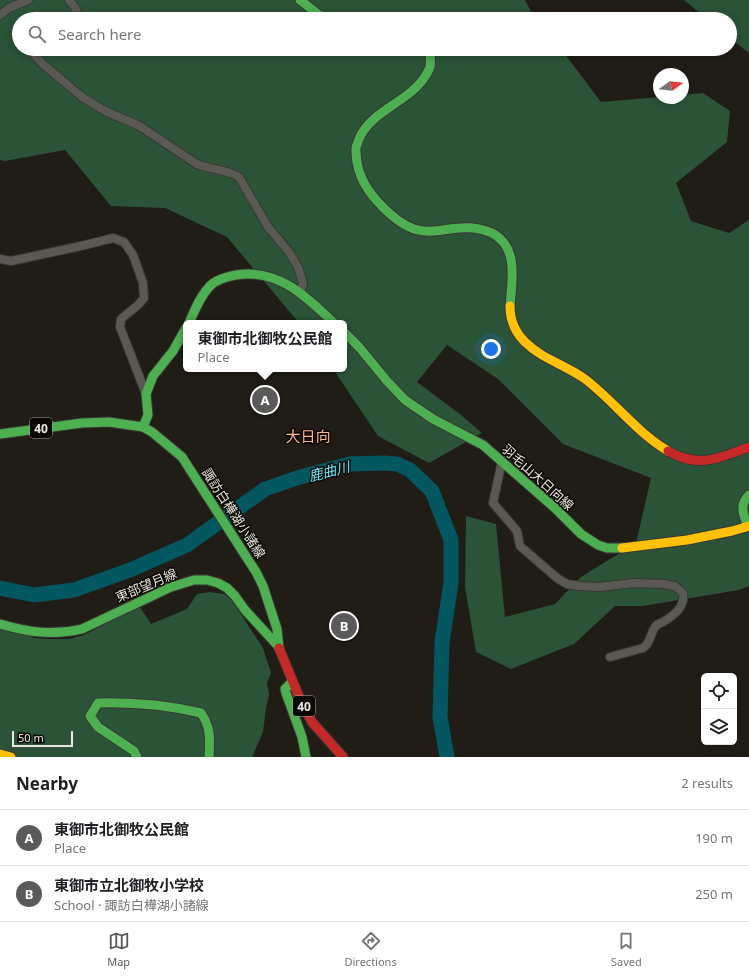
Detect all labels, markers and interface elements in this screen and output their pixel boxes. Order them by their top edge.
search box [12,12,737,56]
icon: search [26,23,48,45]
text: Search here [58,24,141,44]
north arrow [653,68,689,104]
popup [183,320,347,372]
text: 東御市北御牧公民館 [197,328,333,348]
your location [481,339,501,359]
text: Place [197,348,230,366]
pin: A [252,385,278,415]
road number: 40 [30,418,52,438]
district label: 大日向 [285,426,331,446]
street label: 羽毛山大日向線 [498,440,578,514]
water label: 鹿曲川 [306,456,354,485]
street label: 諏訪白樺湖小諸線 [198,464,270,562]
street label: 東部望月線 [113,564,179,606]
pin: B [331,611,357,641]
map controls [701,673,737,745]
button: locate [701,673,737,709]
road number: 40 [293,696,315,716]
button: layers [701,709,737,745]
scale bar [12,729,73,748]
text: 50 m [18,730,44,745]
text: Nearby [16,772,78,795]
text: 2 results [681,774,733,792]
text: 東御市北御牧公民館 [54,819,189,839]
text: A [25,829,34,847]
text: 190 m [695,829,733,847]
text: Place [54,839,86,857]
text: 東御市立北御牧小学校 [54,875,204,895]
text: B [25,885,33,903]
text: 250 m [695,885,733,903]
text: School · 諏訪白樺湖小諸線 [54,896,209,914]
tab: Map [107,930,130,969]
tab: Directions [344,930,397,969]
tab: Saved [611,930,642,969]

